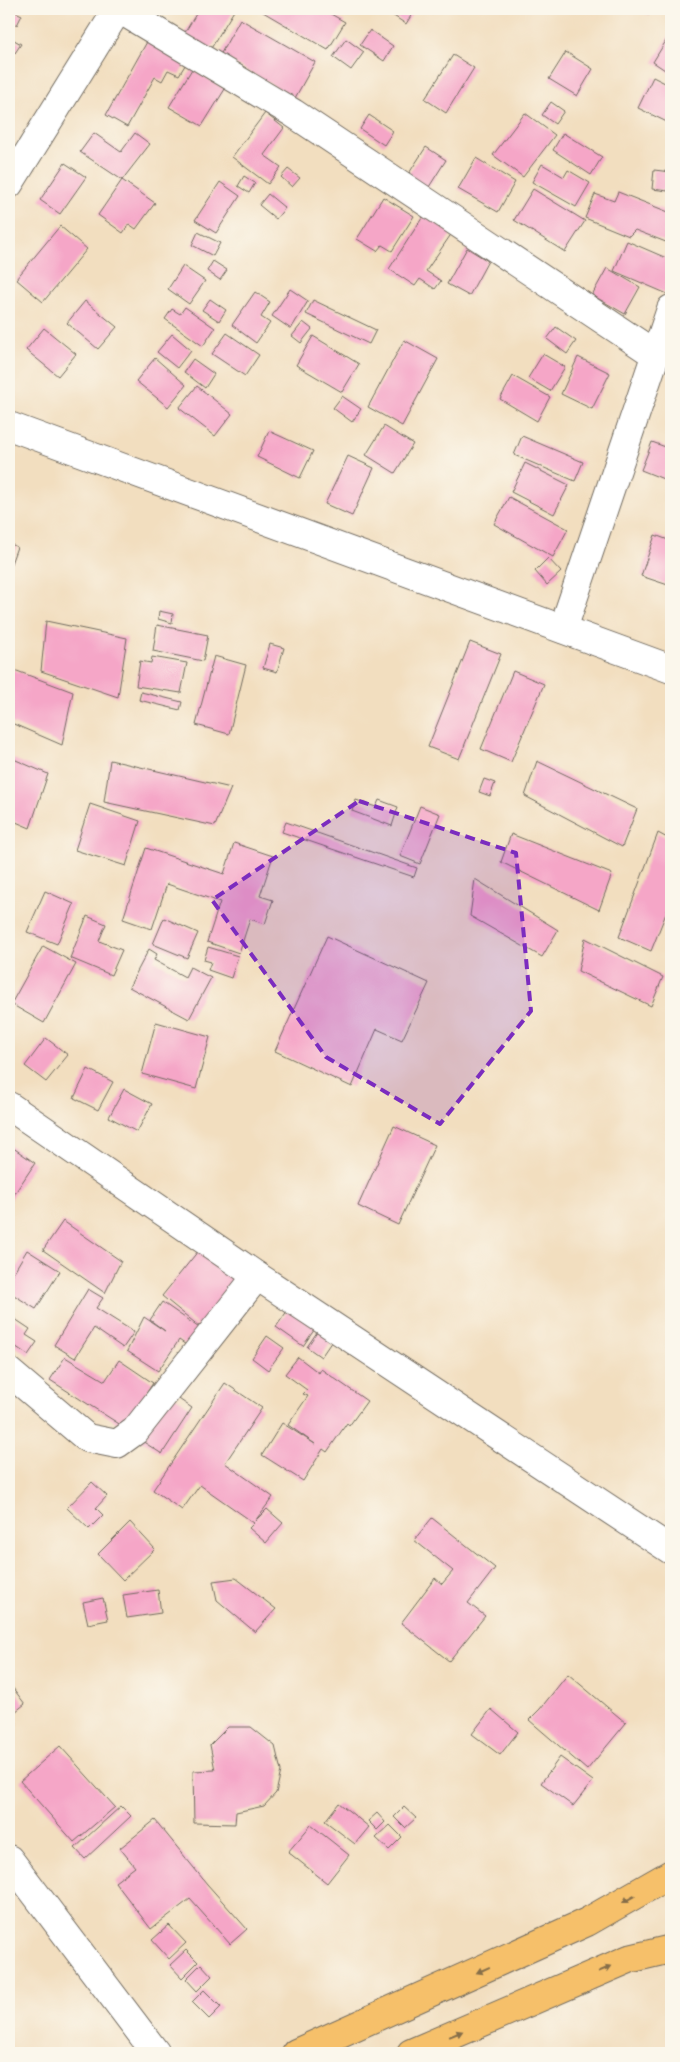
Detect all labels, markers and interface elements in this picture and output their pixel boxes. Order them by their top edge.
one-way arrow [622,1894,636,1903]
one-way arrow [598,1965,612,1973]
one-way arrow [476,1967,490,1975]
one-way arrow [449,2029,463,2037]

